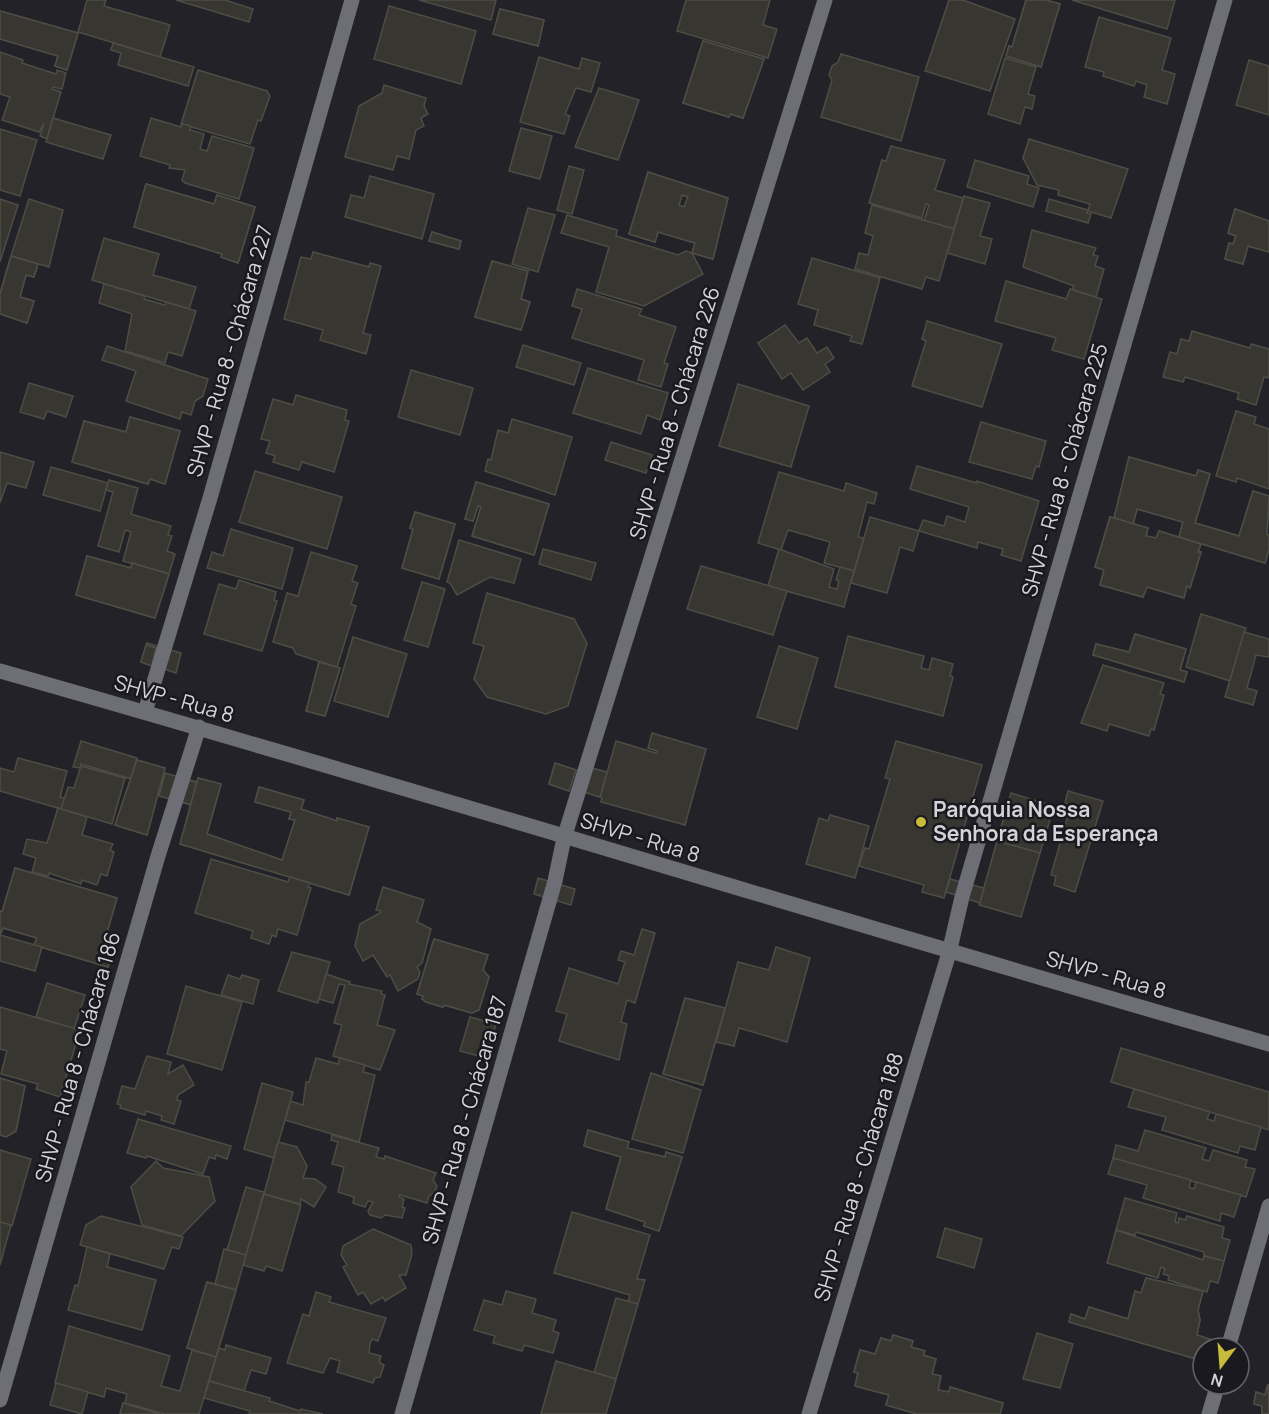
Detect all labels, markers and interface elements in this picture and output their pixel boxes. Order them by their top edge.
street label: SHVP - Rua 8 - Chácara 227 [180,222,278,480]
street label: SHVP - Rua 8 - Chácara 226 [622,283,726,543]
street label: SHVP - Rua 8 - Chácara 225 [1014,340,1114,600]
street label: SHVP - Rua 8 [111,668,238,729]
place label: Paróquia Nossa Senhora da Esperança [933,795,1158,847]
street label: SHVP - Rua 8 [577,806,704,869]
marker: Paróquia Nossa Senhora da Esperança [914,815,928,829]
street label: SHVP - Rua 8 - Chácara 186 [28,928,126,1185]
street label: SHVP - Rua 8 [1043,944,1170,1005]
street label: SHVP - Rua 8 - Chácara 187 [415,992,513,1247]
street label: SHVP - Rua 8 - Chácara 188 [807,1049,909,1305]
north arrow [1191,1336,1251,1396]
text: N [1208,1368,1225,1393]

